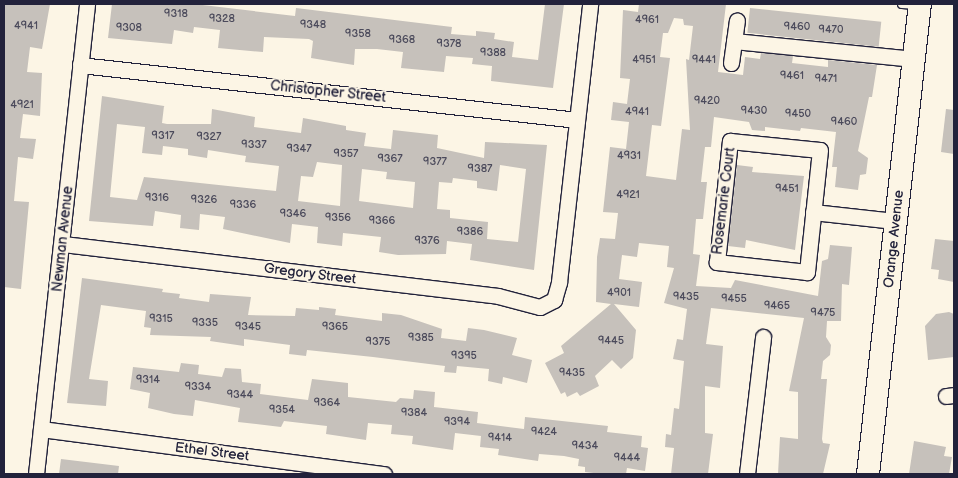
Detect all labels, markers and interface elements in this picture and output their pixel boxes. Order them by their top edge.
house number: 9318 [164,7,188,21]
house number: 9328 [209,12,235,26]
house number: 4961 [635,13,659,27]
house number: 9348 [300,18,326,32]
house number: 4941 [14,19,38,33]
house number: 9460 [784,20,810,34]
house number: 9308 [116,21,142,35]
house number: 9470 [819,23,843,37]
house number: 9358 [345,27,371,41]
house number: 9368 [389,33,415,47]
house number: 9378 [437,37,461,51]
house number: 9388 [480,46,506,60]
house number: 4951 [632,53,656,67]
house number: 9441 [692,53,716,67]
house number: 9461 [780,69,804,83]
house number: 9471 [815,72,837,86]
street label: Christopher Street [269,78,387,106]
house number: 9420 [694,94,720,108]
house number: 4921 [10,98,34,112]
house number: 9430 [741,104,767,118]
house number: 4941 [625,105,649,119]
house number: 9450 [785,107,811,121]
house number: 9460 [831,115,857,129]
house number: 9317 [152,129,174,143]
house number: 9327 [196,130,222,144]
house number: 9337 [241,138,267,152]
house number: 9347 [286,142,312,156]
street label: Rosemarie Court [709,146,739,256]
house number: 9357 [334,147,358,161]
house number: 4931 [617,149,641,163]
house number: 9367 [377,152,403,166]
house number: 9377 [423,155,447,169]
house number: 9387 [468,162,492,176]
house number: 9451 [775,182,799,196]
street label: Newman Avenue [49,185,77,293]
house number: 4921 [616,188,640,202]
street label: Orange Avenue [881,189,907,289]
house number: 9316 [145,191,169,205]
house number: 9326 [191,193,217,207]
house number: 9336 [230,198,256,212]
house number: 9346 [280,207,306,221]
house number: 9356 [325,211,351,225]
house number: 9366 [369,214,395,228]
house number: 9386 [457,225,483,239]
house number: 9376 [414,234,440,248]
street label: Gregory Street [262,260,358,288]
house number: 4901 [607,286,631,300]
house number: 9435 [673,290,699,304]
house number: 9455 [721,292,747,306]
house number: 9465 [764,299,790,313]
house number: 9475 [811,306,835,320]
house number: 9315 [149,312,173,326]
house number: 9335 [192,316,218,330]
house number: 9345 [235,320,261,334]
house number: 9365 [322,320,348,334]
house number: 9385 [408,331,434,345]
house number: 9445 [598,334,624,348]
house number: 9375 [366,335,390,349]
house number: 9395 [451,349,477,363]
house number: 9435 [559,366,585,380]
house number: 9314 [136,373,160,387]
house number: 9334 [185,380,211,394]
house number: 9344 [227,388,253,402]
house number: 9364 [314,396,340,410]
house number: 9354 [269,403,295,417]
house number: 9384 [401,406,427,420]
house number: 9394 [444,415,470,429]
house number: 9424 [531,425,557,439]
house number: 9414 [488,431,512,445]
street label: Ethel Street [174,439,250,465]
house number: 9434 [572,439,598,453]
house number: 9444 [614,451,640,465]

